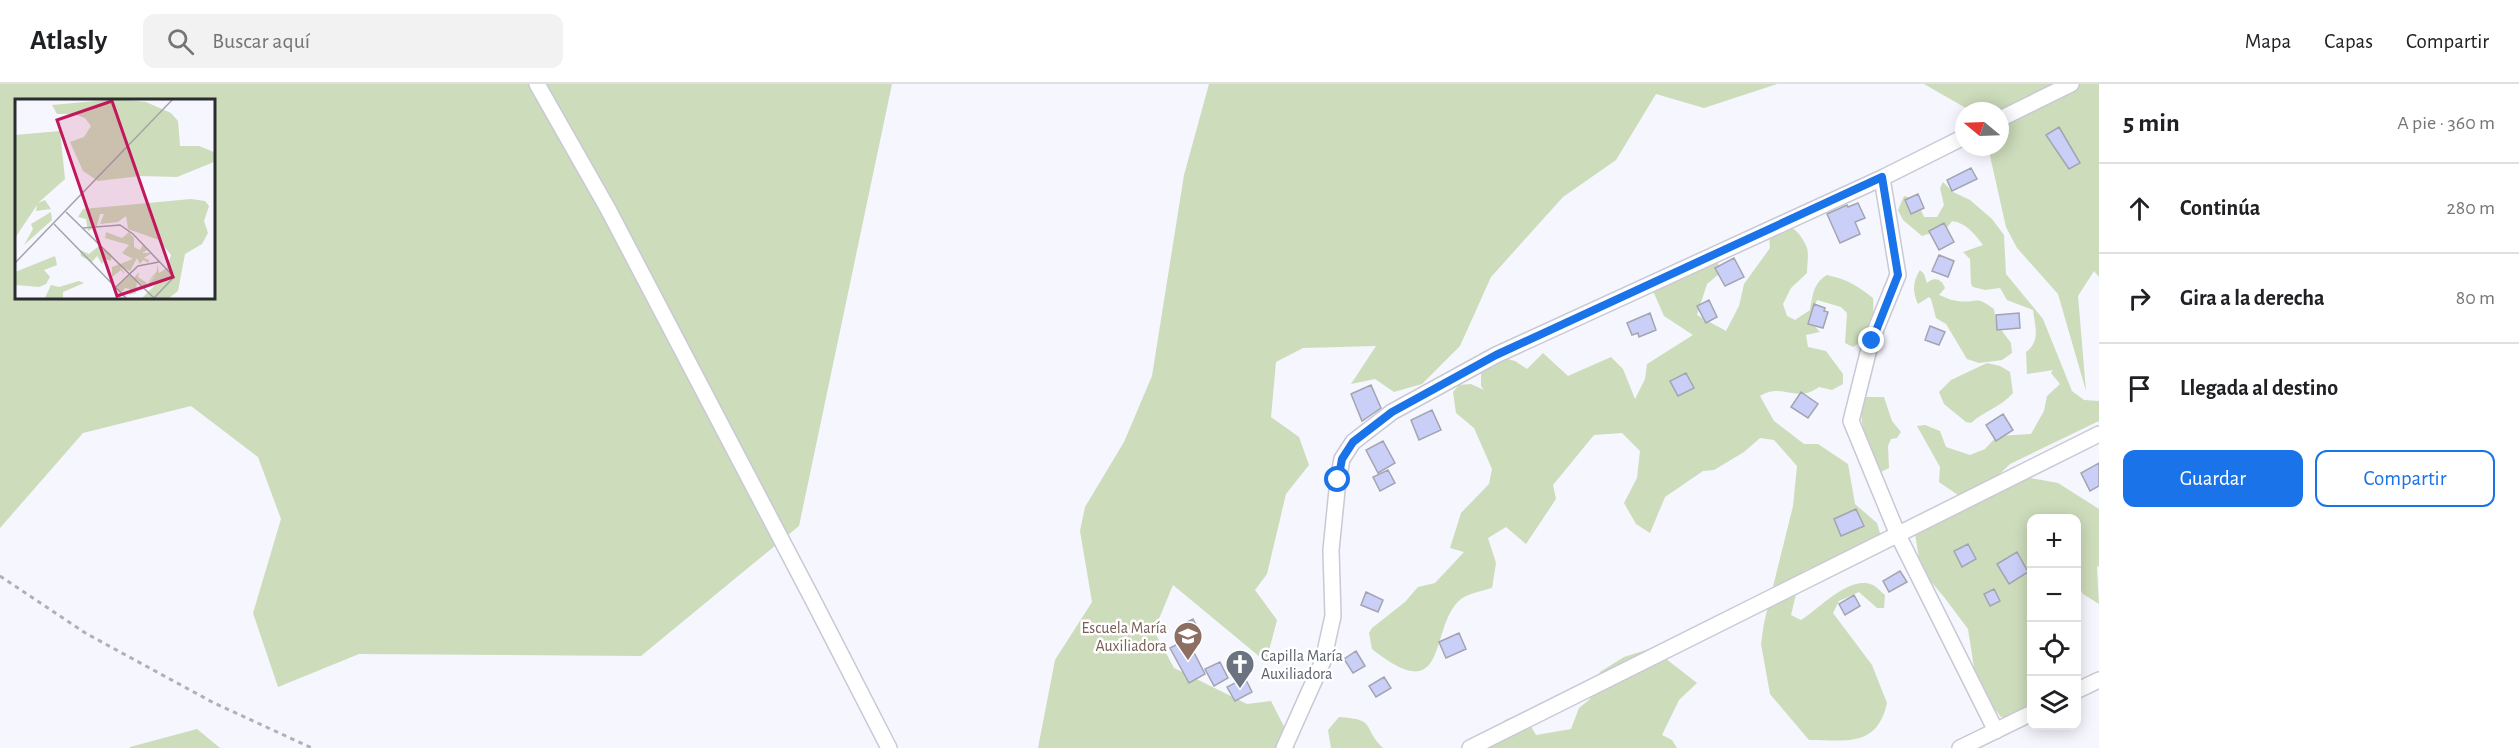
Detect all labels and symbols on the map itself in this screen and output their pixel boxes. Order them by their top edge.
inset map [15,99,214,298]
north arrow [1955,102,2009,156]
route end [1858,327,1884,353]
route start [1324,466,1350,492]
place label: Escuela María Auxiliadora [1082,620,1167,654]
school or university icon: Escuela María Auxiliadora [1172,620,1204,662]
church icon: Capilla María Auxiliadora [1224,648,1256,690]
place label: Capilla María Auxiliadora [1261,648,1343,682]

